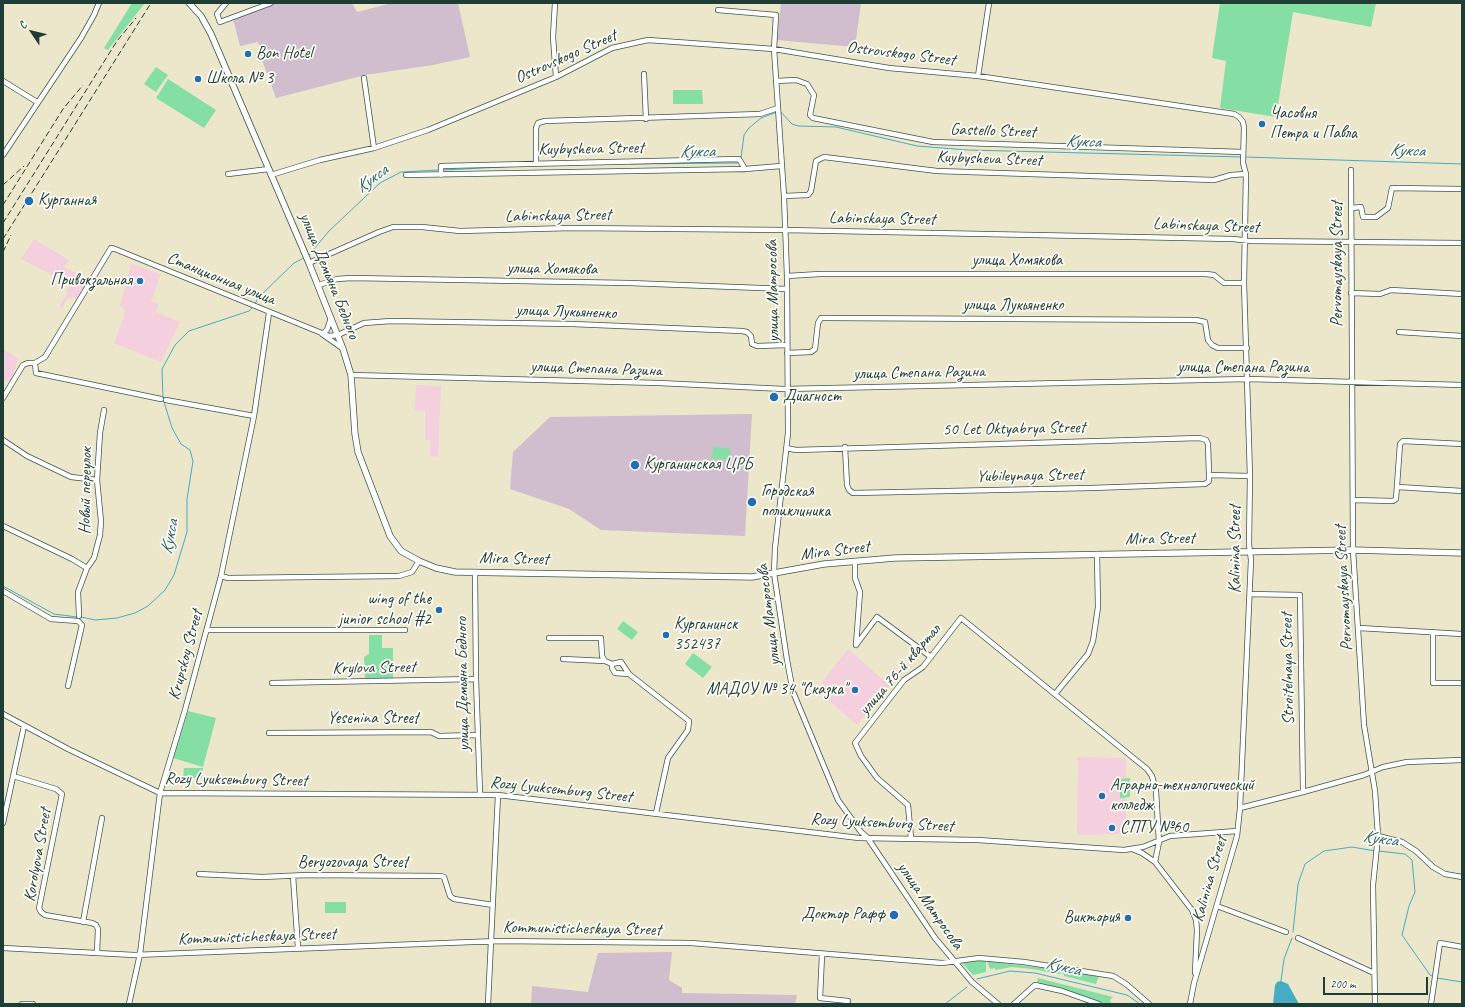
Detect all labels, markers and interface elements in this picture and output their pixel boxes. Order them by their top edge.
north arrow [12,12,52,52]
text: С [15,19,29,31]
street label: Ostrovskogo Street [512,26,620,88]
street label: Ostrovskogo Street [846,37,956,71]
place label: Bon Hotel [256,44,312,64]
marker: Bon Hotel [243,49,253,59]
place label: Школа № 3 [206,69,273,89]
marker: Школа № 3 [193,74,203,84]
place label: Часовня Петра и Павла [1270,104,1357,144]
street label: Gastello Street [950,119,1036,143]
marker: Часовня Петра и Павла [1257,119,1267,129]
water label: Кукса [1065,131,1101,153]
street label: Kuybysheva Street [538,138,644,160]
water label: Кукса [1389,140,1425,162]
water label: Кукса [679,141,715,163]
street label: Kuybysheva Street [936,147,1042,171]
water label: Кукса [352,160,392,198]
place label: Курганная [38,191,96,211]
marker: Курганная [23,195,35,207]
street label: Pervomayskaya Street [1328,201,1348,327]
street label: Labinskaya Street [505,205,611,227]
street label: Labinskaya Street [829,208,935,230]
street label: улица Демьяна Бедного [294,210,364,342]
street label: Labinskaya Street [1153,214,1259,238]
street label: улица Матросова [762,240,784,342]
street label: Станционная улица [164,248,278,310]
street label: улица Хомякова [972,251,1062,271]
street label: улица Хомякова [507,258,597,280]
place label: Привокзальная [50,271,132,291]
marker: Привокзальная [135,276,145,286]
street label: улица Лукьяненко [963,296,1063,316]
street label: улица Лукьяненко [515,300,617,324]
street label: улица Степана Разина [530,357,662,381]
street label: улица Степана Разина [1177,358,1309,378]
street label: улица Степана Разина [853,362,985,384]
place label: Диагност [783,387,841,407]
marker: Диагност [768,391,780,403]
street label: 50 Let Oktyabrya Street [942,418,1086,440]
street label: Новый переулок [75,447,97,535]
place label: Курганинская ЦРБ [644,455,752,475]
marker: Курганинская ЦРБ [629,459,641,471]
street label: Yubileynaya Street [976,465,1084,487]
place label: Городская поликлиника [761,482,830,522]
marker: Городская поликлиника [746,496,758,508]
street label: Kalinina Street [1226,505,1246,593]
water label: Кукса [156,518,184,556]
street label: Pervomayskaya Street [1331,525,1357,651]
street label: Mira Street [1125,528,1195,550]
street label: Mira Street [799,537,871,565]
street label: Mira Street [479,548,549,570]
street label: улица Матросова [753,563,785,667]
place label: wing of the junior school #2 [339,590,431,630]
marker: wing of the junior school #2 [434,605,444,615]
street label: Krupskoy Street [164,608,208,702]
street label: Stroitelnaya Street [1277,613,1299,725]
place label: Курганинск 352437 [674,615,737,655]
street label: улица Демьяна Бедного [452,617,474,751]
street label: улица 76-й квартал [855,620,945,720]
marker: Курганинск 352437 [661,630,671,640]
street label: Krylova Street [332,657,416,679]
place label: МАДОУ № 34 "Сказка" [707,680,847,700]
marker: МАДОУ № 34 "Сказка" [850,685,860,695]
street label: Yesenina Street [327,709,419,729]
street label: Rozy Lyuksemburg Street [164,769,308,791]
street label: Rozy Lyuksemburg Street [489,772,633,808]
place label: Аграрно-технологический колледж [1110,776,1254,816]
marker: Аграрно-технологический колледж [1097,791,1107,801]
street label: Korolyova Street [20,807,56,903]
street label: Rozy Lyuksemburg Street [810,809,954,837]
place label: СПТУ №60 [1120,818,1188,838]
marker: СПТУ №60 [1107,823,1117,833]
water label: Кукса [1361,826,1399,852]
street label: Kalinina Street [1188,834,1232,924]
street label: Beryozovaya Street [298,853,408,873]
street label: улица Матросова [892,858,968,954]
place label: Доктор Рафф [801,905,885,925]
place label: Виктория [1064,908,1120,928]
marker: Доктор Рафф [888,909,900,921]
marker: Виктория [1123,913,1133,923]
street label: Kommunisticheskaya Street [503,917,661,941]
street label: Kommunisticheskaya Street [178,924,336,950]
water label: Кукса [1044,953,1082,981]
scale bar [1325,969,1430,995]
text: 200 m [1330,976,1356,992]

